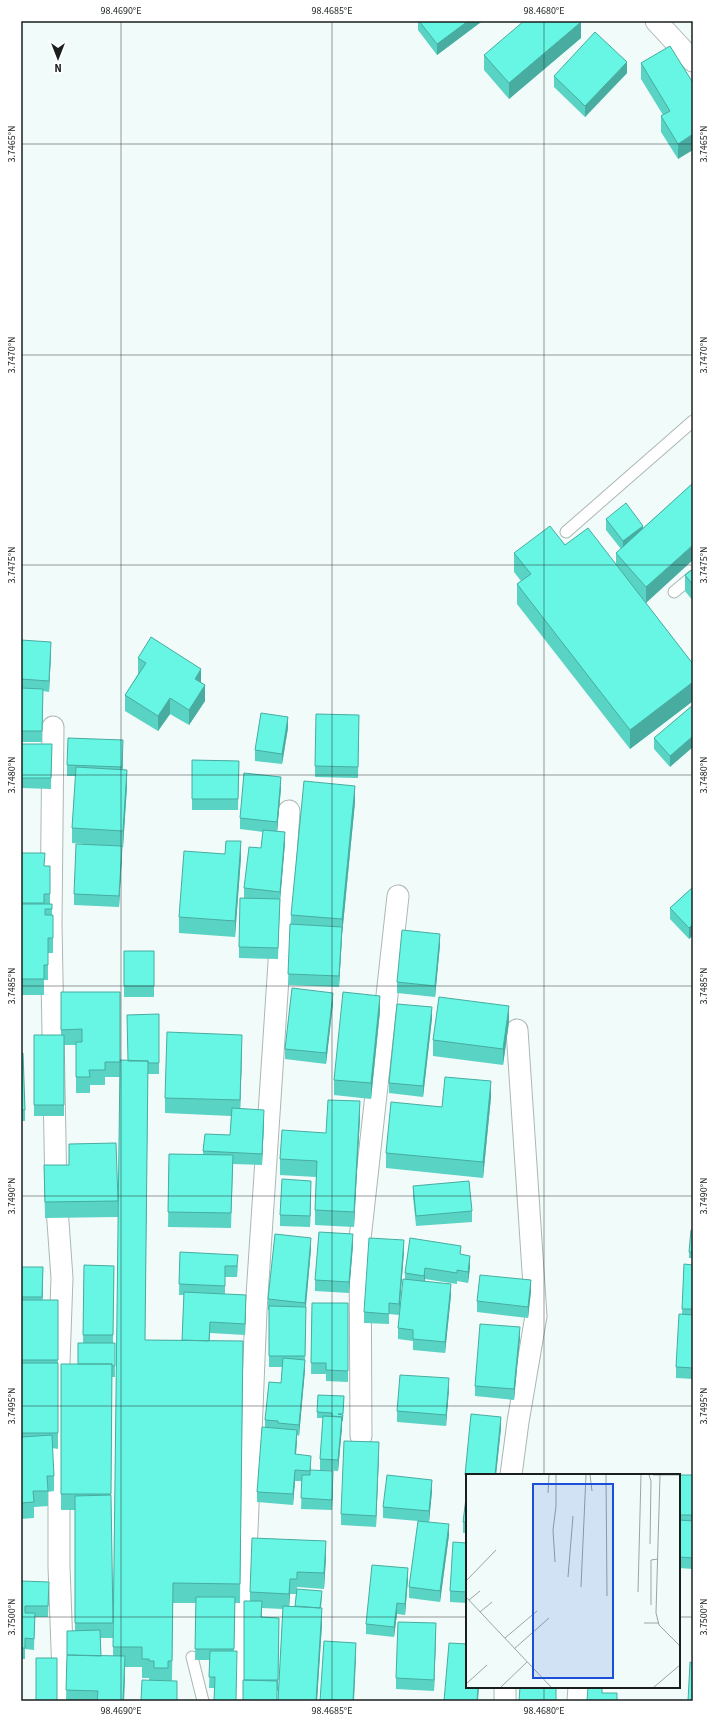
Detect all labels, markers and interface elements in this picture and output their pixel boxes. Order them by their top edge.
text: 98.4690°E [101,4,141,18]
text: 98.4685°E [312,4,352,18]
text: 98.4680°E [524,4,564,18]
north arrow [38,38,78,78]
text: N [54,60,62,75]
text: 3.7465°N [5,125,19,163]
text: 3.7465°N [697,125,711,163]
text: 3.7470°N [5,336,19,374]
text: 3.7470°N [697,336,711,374]
text: 3.7475°N [5,546,19,584]
text: 3.7475°N [697,546,711,584]
text: 3.7480°N [5,756,19,794]
text: 3.7480°N [697,756,711,794]
text: 3.7485°N [5,967,19,1005]
text: 3.7485°N [697,967,711,1005]
text: 3.7490°N [5,1177,19,1215]
text: 3.7490°N [697,1177,711,1215]
text: 3.7495°N [5,1387,19,1425]
text: 3.7495°N [697,1387,711,1425]
inset map [466,1474,680,1688]
text: 3.7500°N [5,1598,19,1636]
text: 3.7500°N [697,1598,711,1636]
text: 98.4690°E [101,1704,141,1718]
text: 98.4685°E [312,1704,352,1718]
text: 98.4680°E [524,1704,564,1718]

